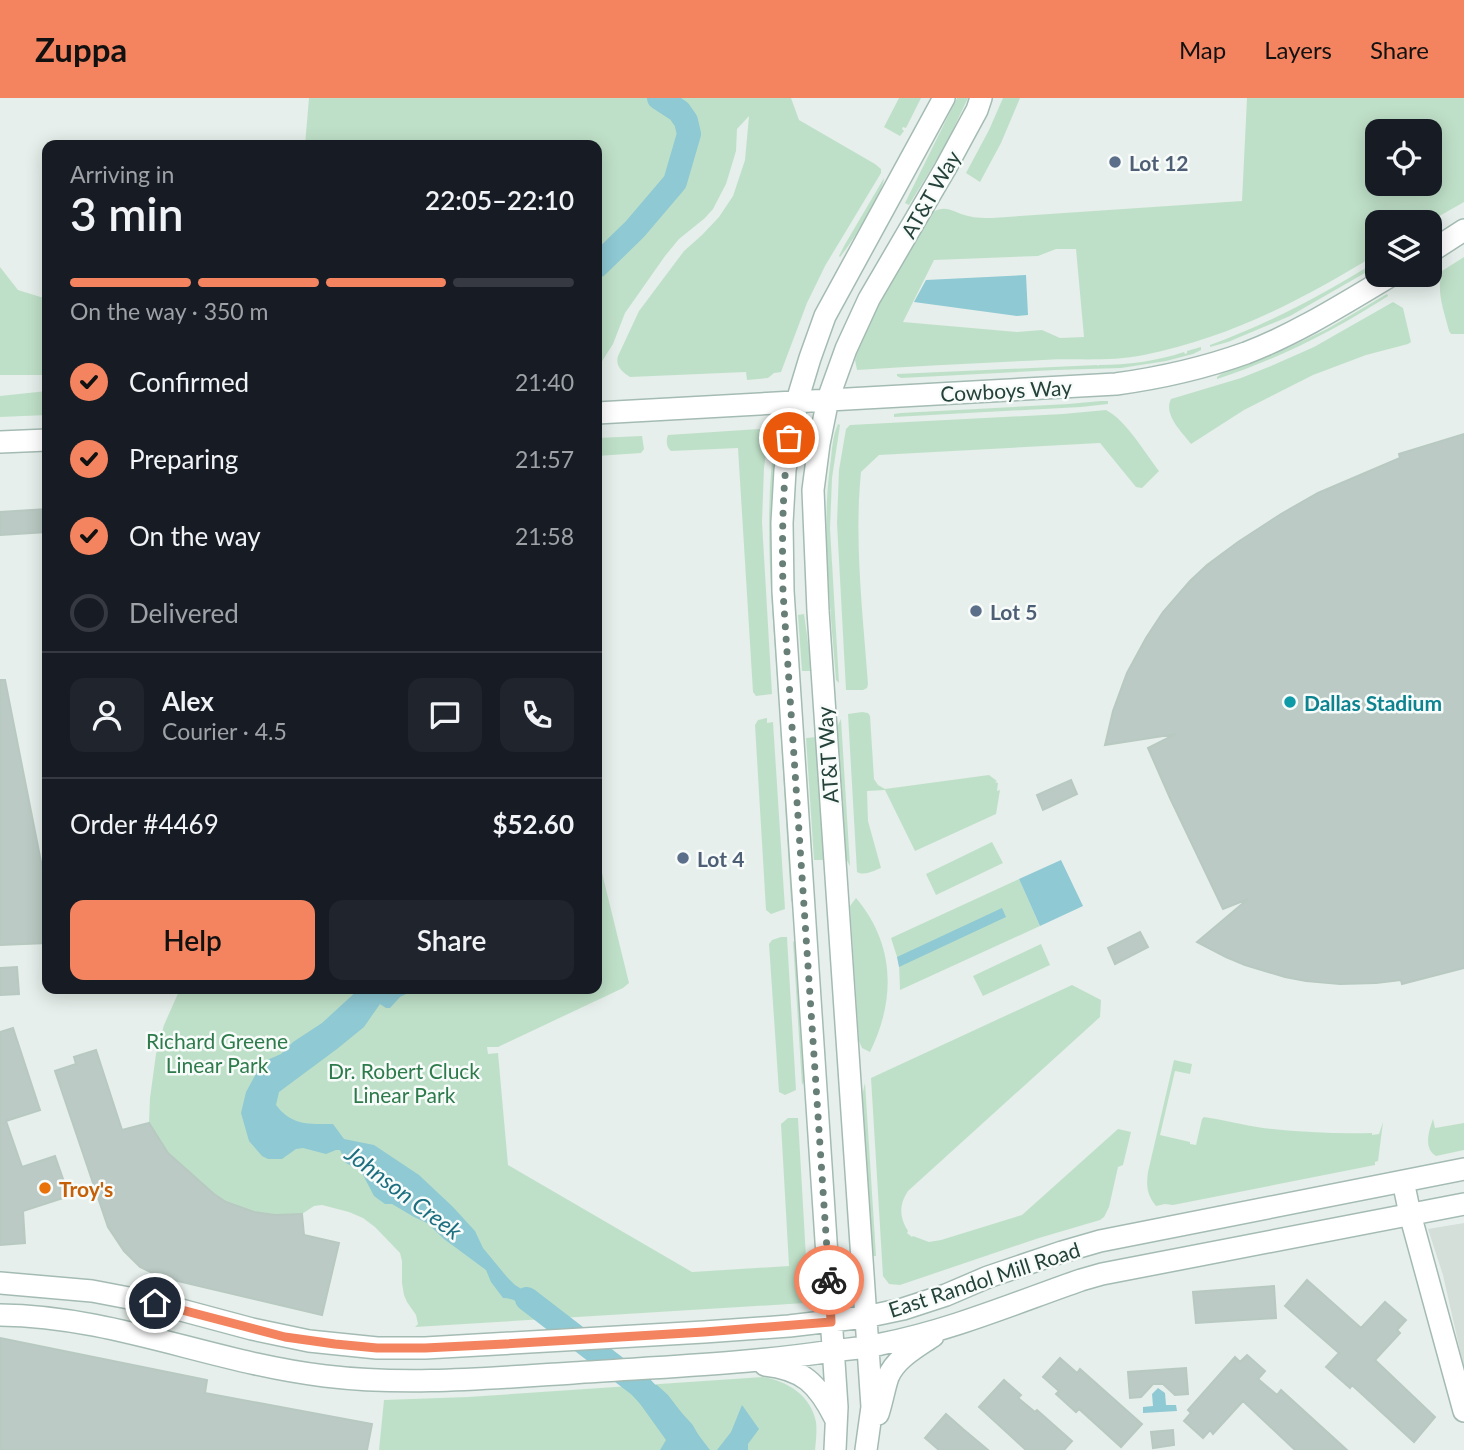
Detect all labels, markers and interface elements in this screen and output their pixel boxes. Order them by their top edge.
text: Zuppa [35,29,127,69]
text: Map [1179,35,1226,64]
text: Layers [1264,35,1332,64]
text: Share [1370,35,1429,64]
map controls [1365,119,1442,287]
button: locate [1365,119,1442,196]
street label: AT&T Way [895,146,965,242]
place label: Lot 12 [1129,150,1189,175]
marker: Lot 12 [1107,154,1123,170]
text: Arriving in [70,160,174,188]
text: 22:05–22:10 [425,184,574,216]
text: 3 min [70,186,184,241]
button: layers [1365,210,1442,287]
text: On the way · 350 m [70,297,269,325]
icon: check [70,363,108,401]
text: Confirmed [129,366,249,398]
text: 21:40 [515,368,574,396]
street label: Cowboys Way [940,374,1073,406]
pin [759,408,819,468]
icon: bag [770,419,808,457]
icon: check [70,440,108,478]
text: Preparing [129,443,238,475]
text: 21:57 [515,445,574,473]
icon: check [70,517,108,555]
text: On the way [129,520,261,552]
text: 21:58 [515,522,574,550]
text: Delivered [129,597,239,629]
place label: Lot 5 [990,599,1037,624]
marker: Lot 5 [968,603,984,619]
button: person [70,678,144,752]
button: chat [408,678,482,752]
button: phone [500,678,574,752]
text: Alex [162,685,214,717]
place label: Dallas Stadium [1304,690,1442,715]
marker: Dallas Stadium [1282,694,1298,710]
street label: AT&T Way [811,706,843,804]
text: Courier · 4.5 [162,717,287,745]
text: Order #4469 [70,808,219,840]
text: $52.60 [492,808,574,840]
place label: Lot 4 [697,846,744,871]
marker: Lot 4 [675,850,691,866]
button: Help [70,900,315,980]
button: Share [329,900,574,980]
park label: Richard Greene Linear Park [146,1028,288,1077]
park label: Dr. Robert Cluck Linear Park [328,1058,480,1107]
water label: Johnson Creek [340,1139,469,1245]
place label: Troy's [59,1176,113,1201]
marker: Troy's [37,1180,53,1196]
street label: East Randol Mill Road [885,1236,1083,1322]
courier [794,1245,864,1315]
icon: bike [810,1261,848,1299]
pin [125,1273,185,1333]
icon: home [136,1284,174,1322]

